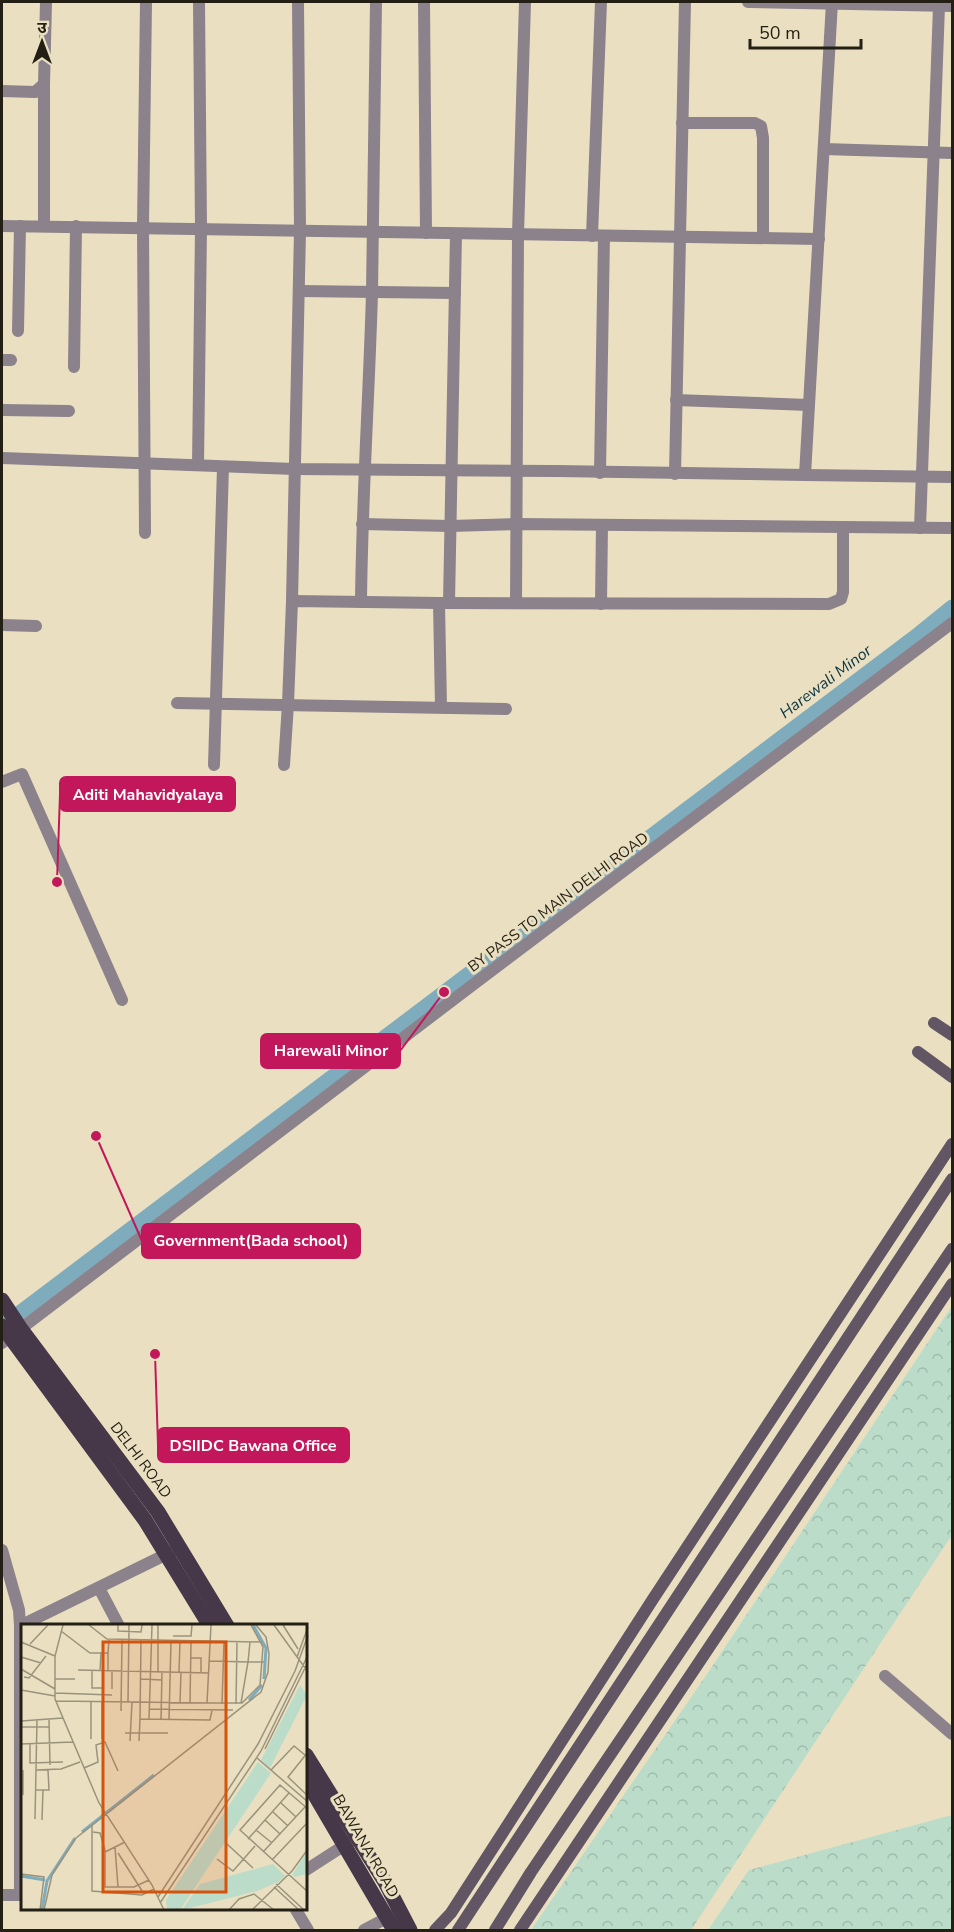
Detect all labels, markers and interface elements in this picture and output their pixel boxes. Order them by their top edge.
north arrow [12,12,72,72]
scale bar [750,12,861,50]
text: उ [37,17,47,39]
text: 50 m [759,21,801,45]
water label: Harewali Minor [775,639,877,724]
callout: Aditi Mahavidyalaya [60,777,235,811]
text: Aditi Mahavidyalaya [73,784,223,806]
street label: BY PASS TO MAIN DELHI ROAD [464,827,652,977]
callout: Harewali Minor [261,1034,400,1068]
text: Harewali Minor [274,1040,389,1062]
callout: Government(Bada school) [142,1224,360,1258]
text: Government(Bada school) [154,1230,348,1252]
street label: DELHI ROAD [106,1418,176,1502]
callout: DSIIDC Bawana Office [158,1428,349,1462]
text: DSIIDC Bawana Office [170,1435,337,1457]
inset map [21,1624,308,1911]
street label: BAWANA ROAD [328,1791,404,1901]

